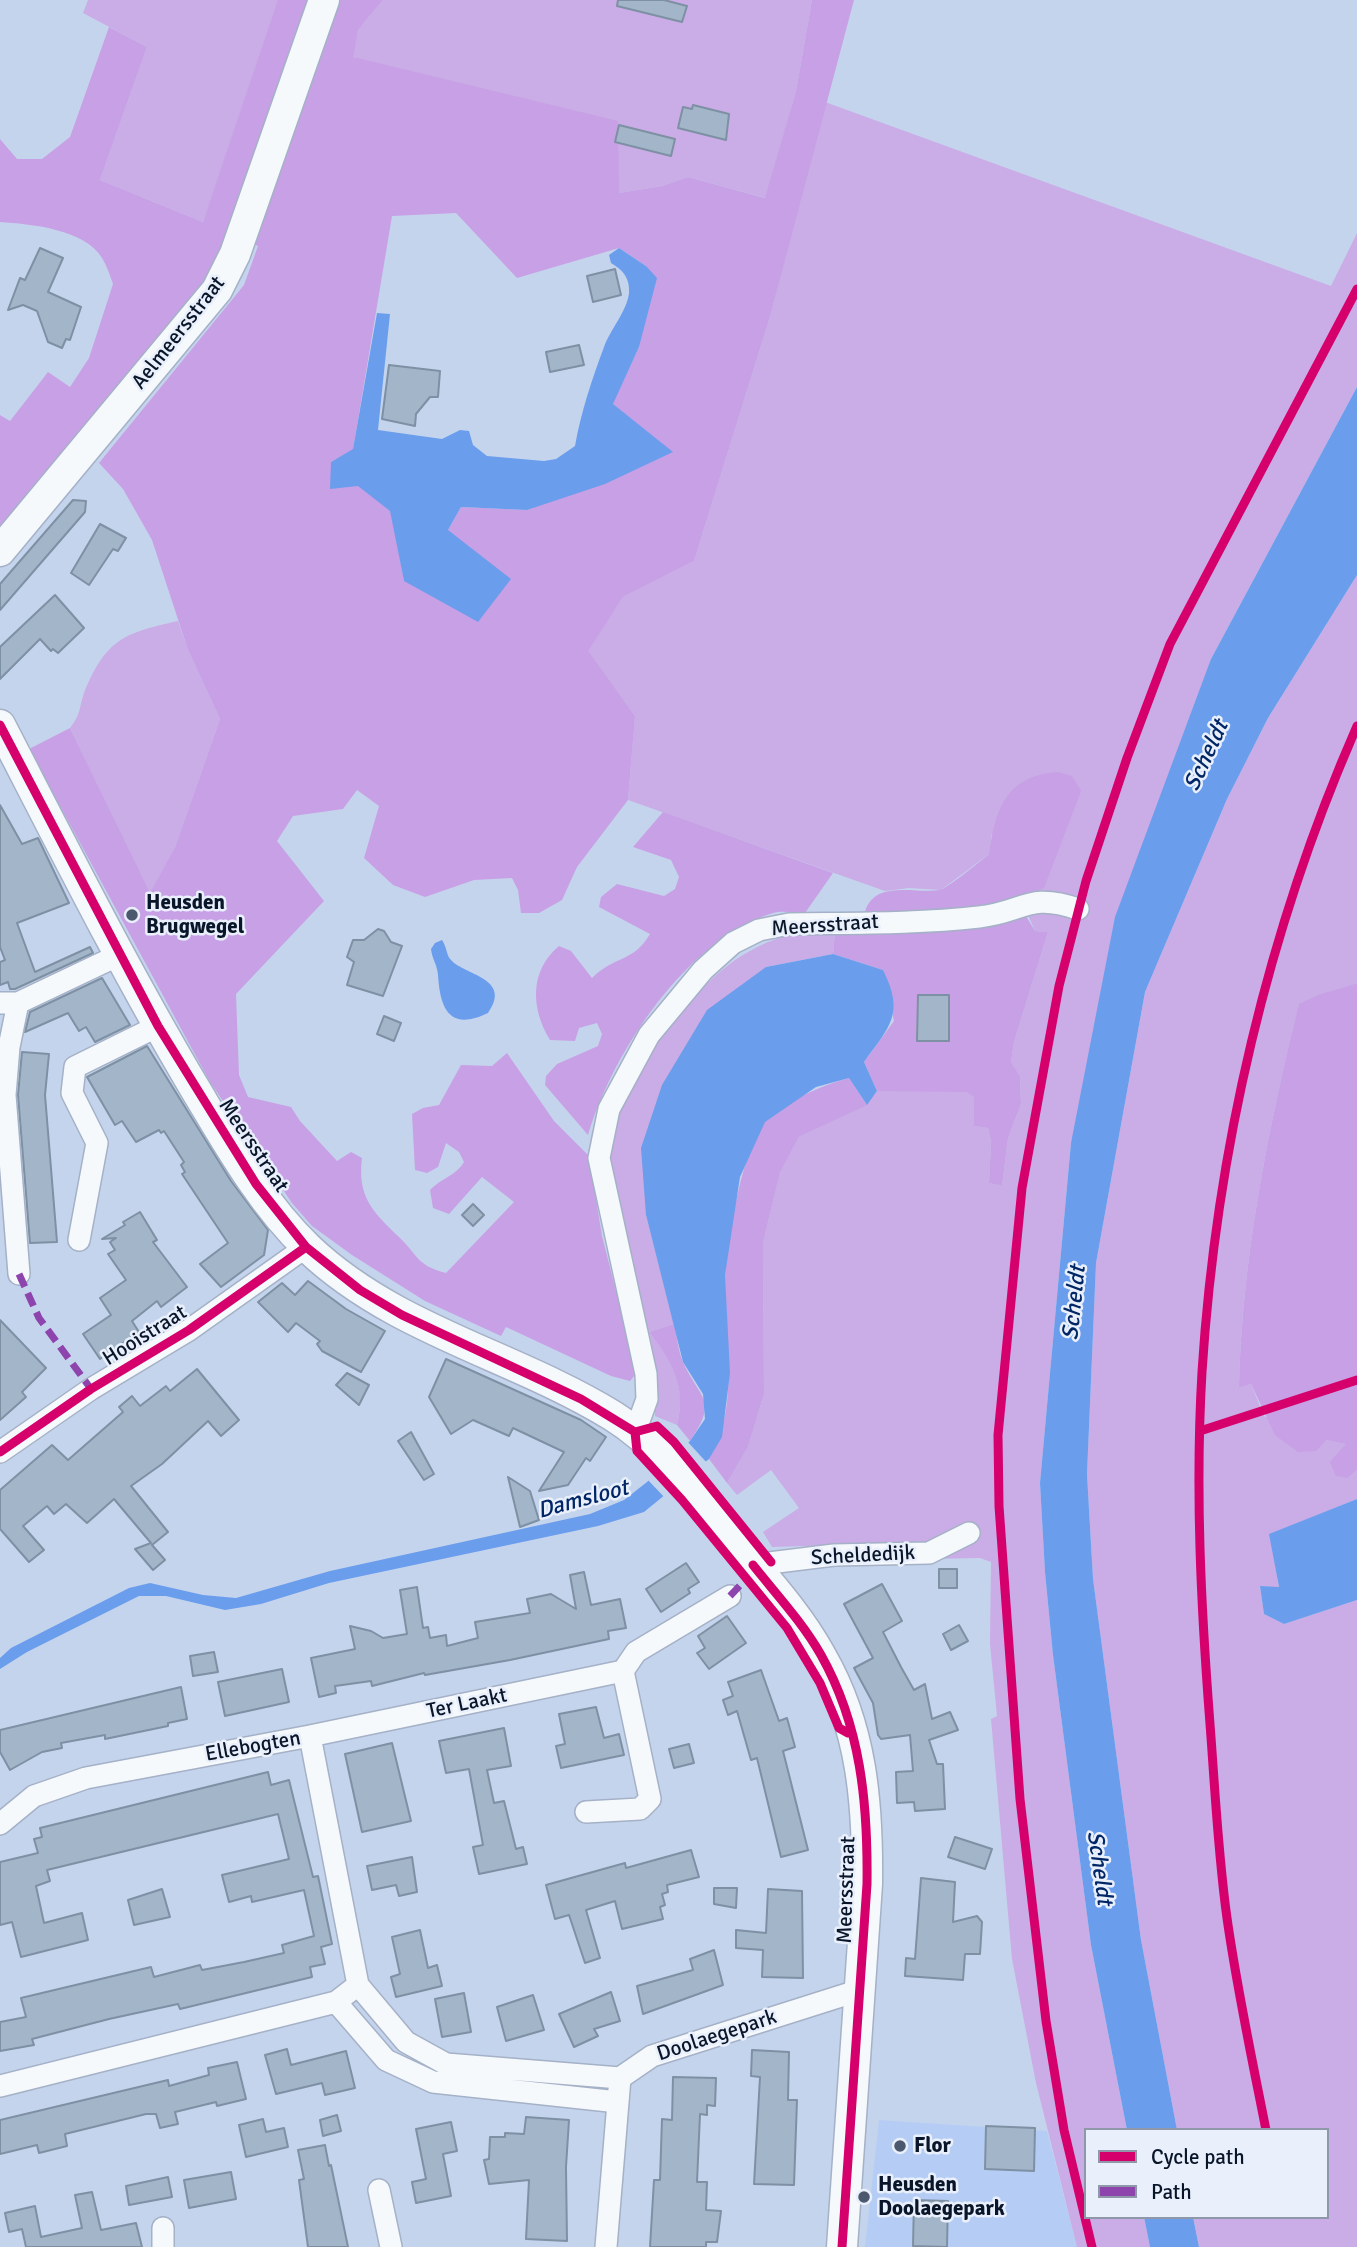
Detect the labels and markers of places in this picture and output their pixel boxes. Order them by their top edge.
place label: Heusden Brugwegel [146,890,244,940]
marker: Heusden Brugwegel [124,907,140,923]
place label: Flor [914,2133,951,2159]
marker: Flor [892,2138,908,2154]
place label: Heusden Doolaegepark [878,2172,1005,2222]
marker: Heusden Doolaegepark [856,2189,872,2205]

